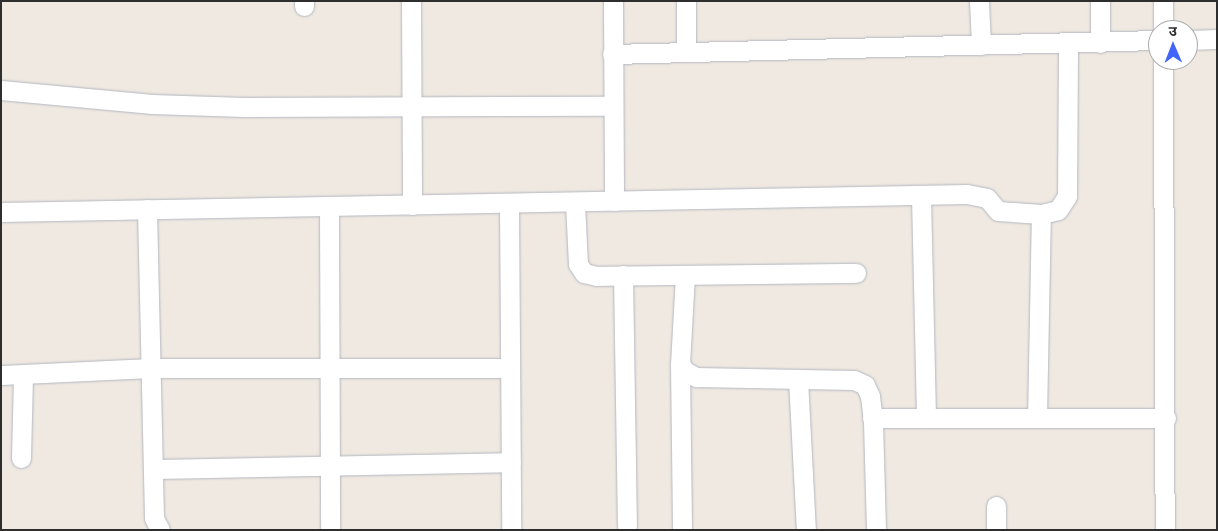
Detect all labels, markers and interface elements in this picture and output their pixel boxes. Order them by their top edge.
north arrow [1148,20,1198,70]
text: उ [1168,22,1177,40]

